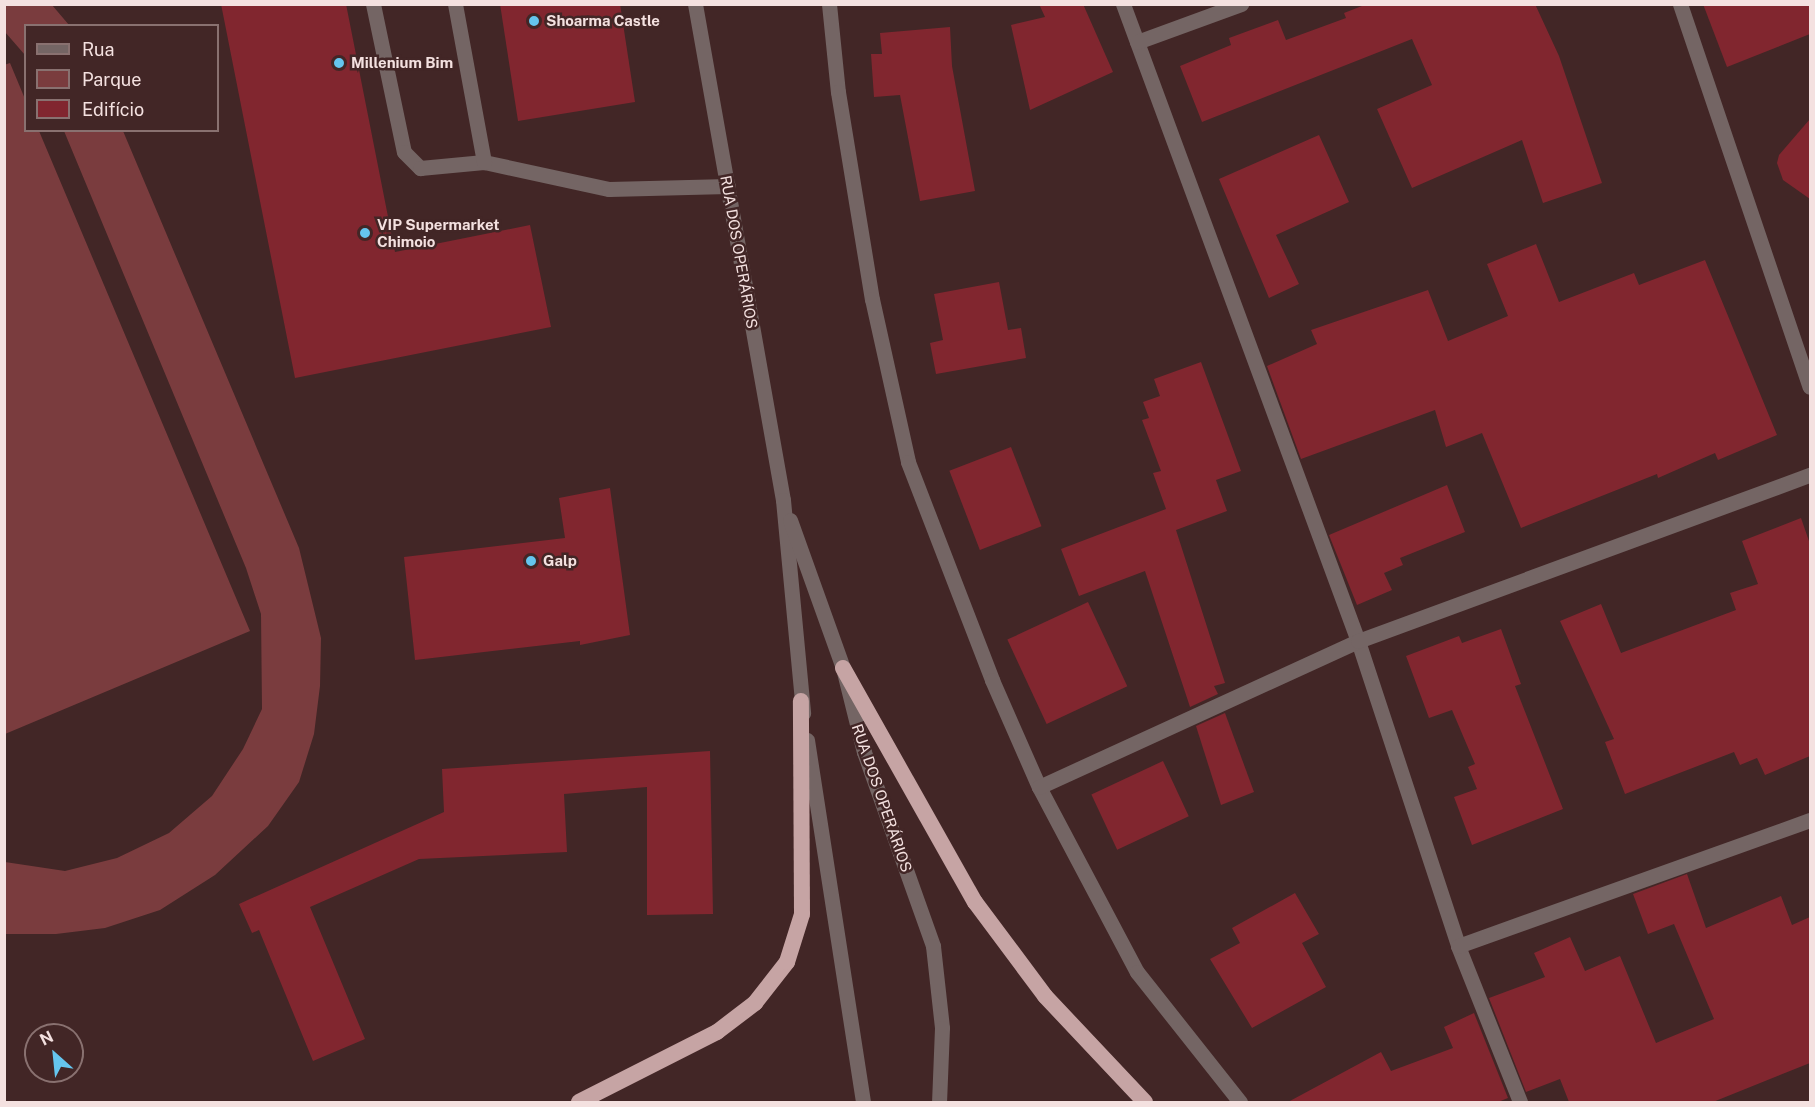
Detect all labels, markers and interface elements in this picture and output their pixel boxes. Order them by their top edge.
place label: Shoarma Castle [546,12,660,30]
marker: Shoarma Castle [527,14,541,28]
legend [24,24,219,132]
text: Rua [82,39,114,60]
place label: Millenium Bim [351,54,453,72]
marker: Millenium Bim [332,56,346,70]
text: Parque [82,69,142,90]
text: Edifício [82,99,144,120]
street label: RUA DOS OPERÁRIOS [717,174,761,330]
place label: VIP Supermarket Chimoio [377,215,500,250]
marker: VIP Supermarket Chimoio [358,226,372,240]
place label: Galp [543,552,577,570]
marker: Galp [524,554,538,568]
street label: RUA DOS OPERÁRIOS [848,722,916,874]
north arrow [24,1023,84,1083]
text: N [37,1027,56,1050]

